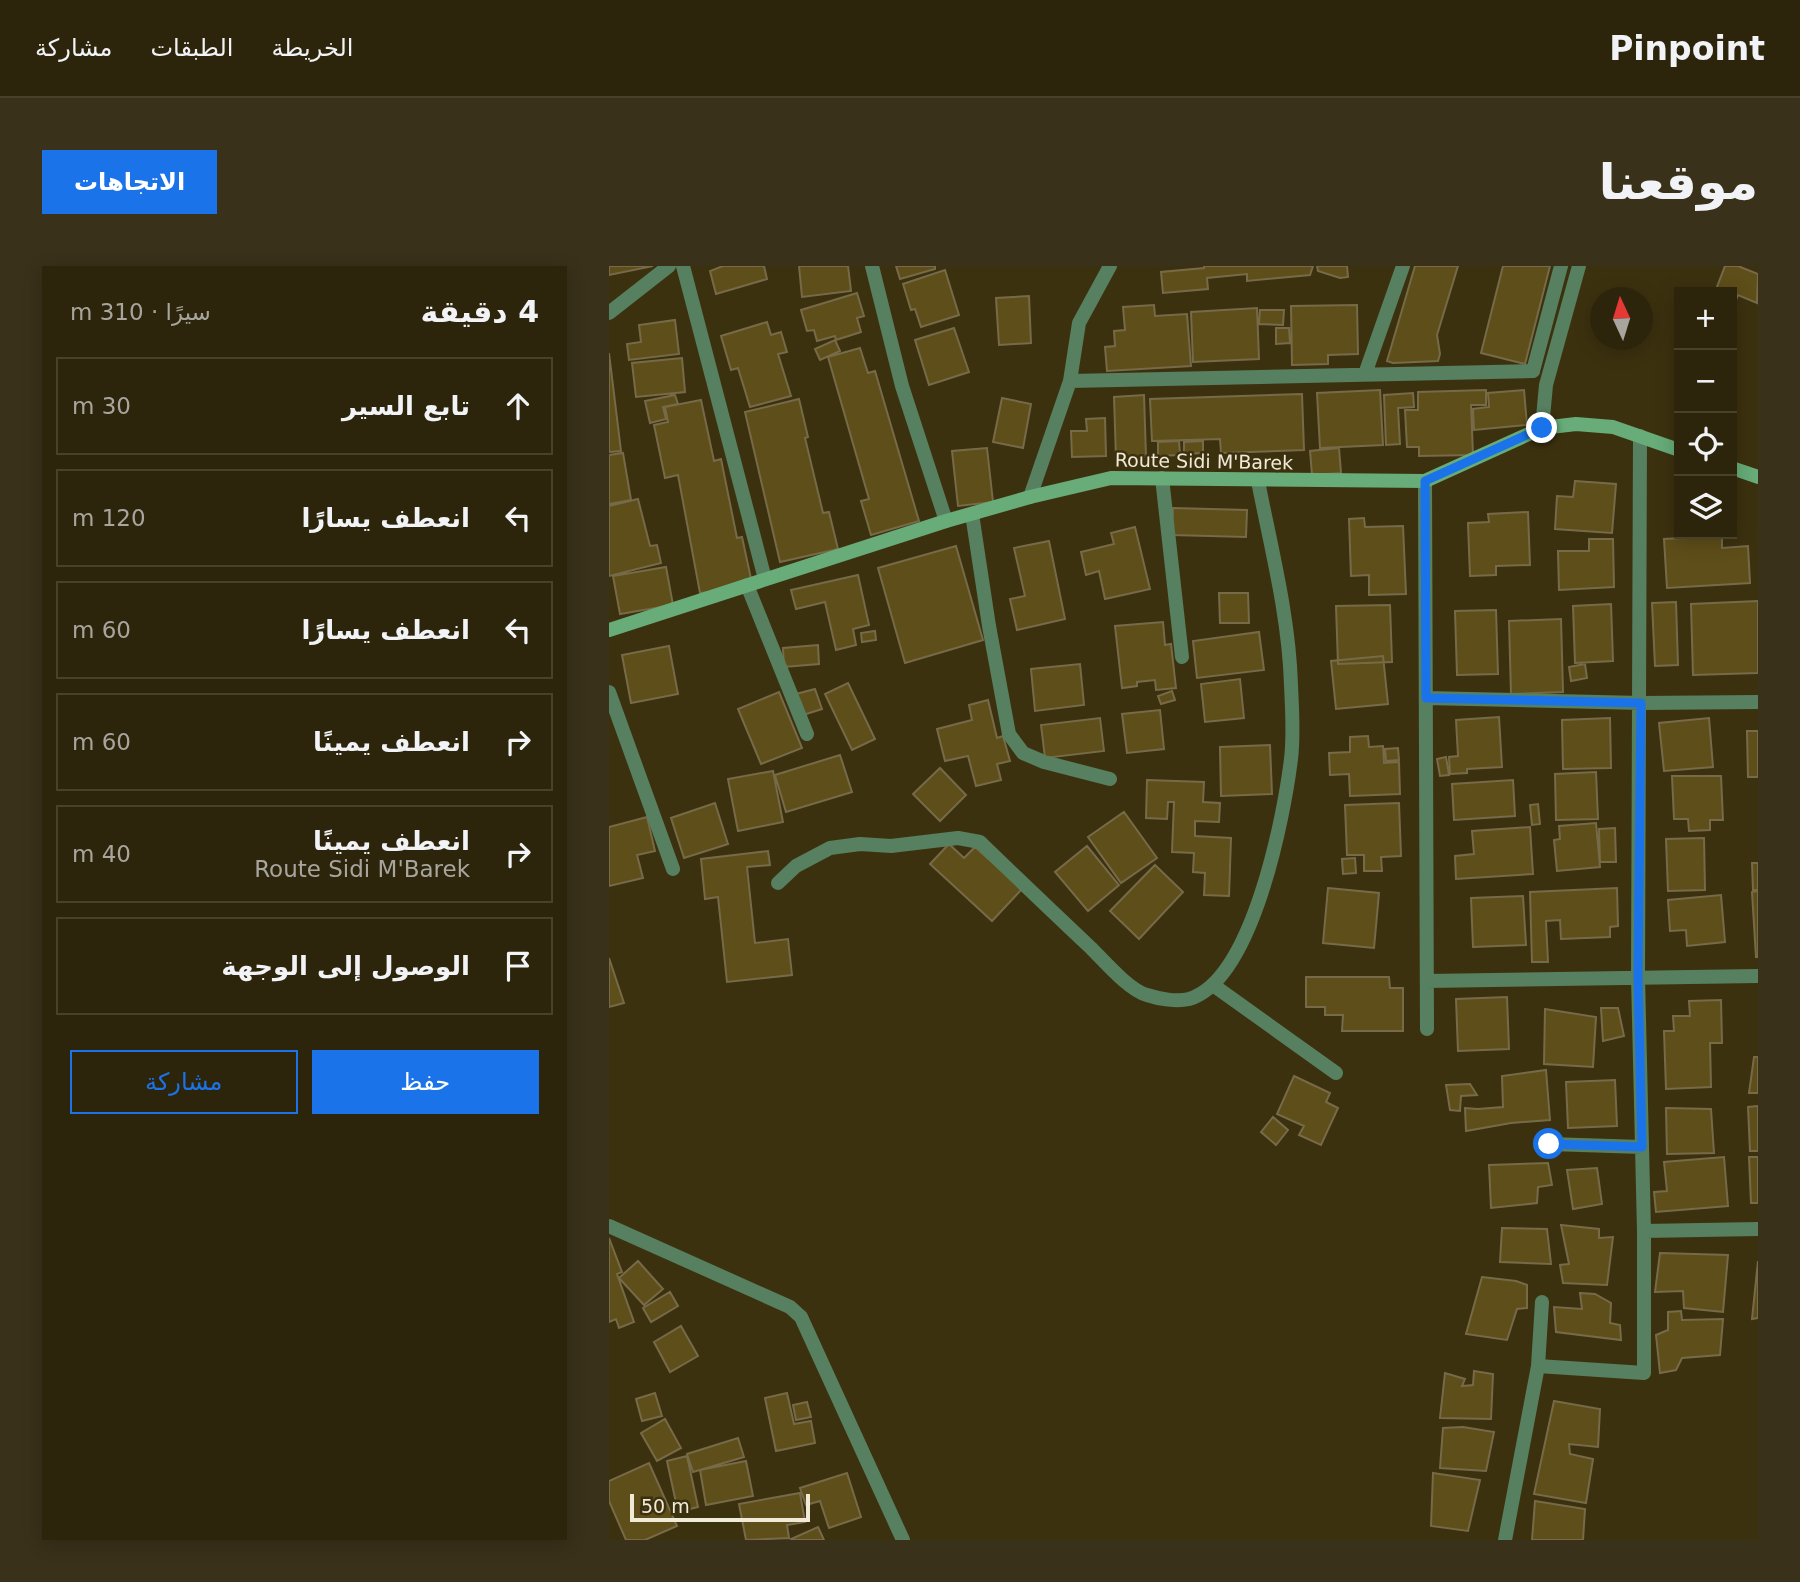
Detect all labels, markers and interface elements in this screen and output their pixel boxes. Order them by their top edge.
text: Pinpoint [1609,29,1765,68]
text: مشاركة [35,34,112,62]
text: الطبقات [150,34,233,62]
text: الخريطة [271,34,353,62]
button: الاتجاهات [42,150,217,214]
text: موقعنا [1599,154,1758,211]
north arrow [1590,287,1653,350]
map controls [1674,287,1737,539]
button: + [1674,287,1737,350]
text: 4 دقيقة [421,294,539,329]
text: سيرًا · 310 m [70,299,211,325]
button: − [1674,350,1737,413]
icon: ahead [499,387,537,425]
text: تابع السير [342,391,470,421]
text: 30 m [72,393,131,419]
route end [1526,412,1557,443]
button: locate [1674,413,1737,476]
street label: Route Sidi M'Barek [1115,448,1293,474]
button: layers [1674,476,1737,539]
icon: left [499,499,537,537]
text: انعطف يسارًا [301,503,470,533]
text: 120 m [72,505,146,531]
icon: left [499,611,537,649]
text: انعطف يسارًا [301,615,470,645]
text: 60 m [72,617,131,643]
icon: right [499,723,537,761]
text: انعطف يمينًا [313,727,470,757]
text: 60 m [72,729,131,755]
text: انعطف يمينًا [313,826,470,856]
icon: right [499,835,537,873]
text: 40 m [72,841,131,867]
text: Route Sidi M'Barek [254,856,470,882]
icon: arrive [499,947,537,985]
text: الوصول إلى الوجهة [221,951,470,981]
button: مشاركة [70,1050,298,1114]
button: حفظ [312,1050,539,1114]
route start [1533,1128,1564,1159]
scale bar [630,1491,810,1523]
text: 50 m [641,1495,690,1517]

